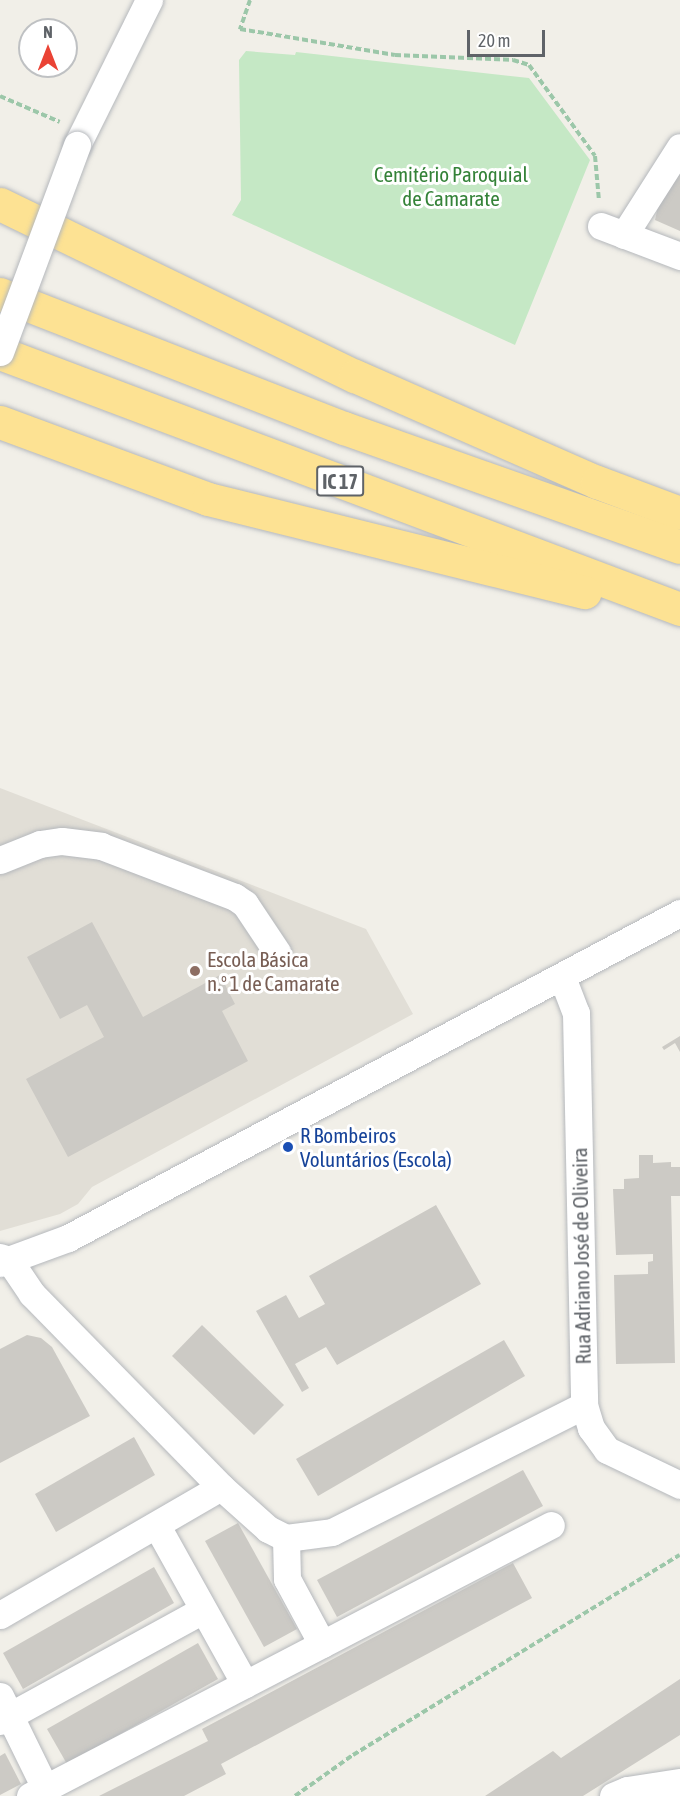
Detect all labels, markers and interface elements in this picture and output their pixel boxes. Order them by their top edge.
north arrow [18,18,78,78]
scale bar [470,18,548,56]
text: N [43,23,53,41]
text: 20 m [478,30,510,51]
park label: Cemitério Paroquial de Camarate [374,161,528,211]
road number: IC 17 [316,464,364,498]
place label: Escola Básica n.º 1 de Camarate [207,946,340,996]
marker: Escola Básica n.º 1 de Camarate [188,964,202,978]
place label: R Bombeiros Voluntários (Escola) [300,1122,452,1172]
marker: R Bombeiros Voluntários (Escola) [281,1140,295,1154]
street label: Rua Adriano José de Oliveira [567,1147,595,1365]

